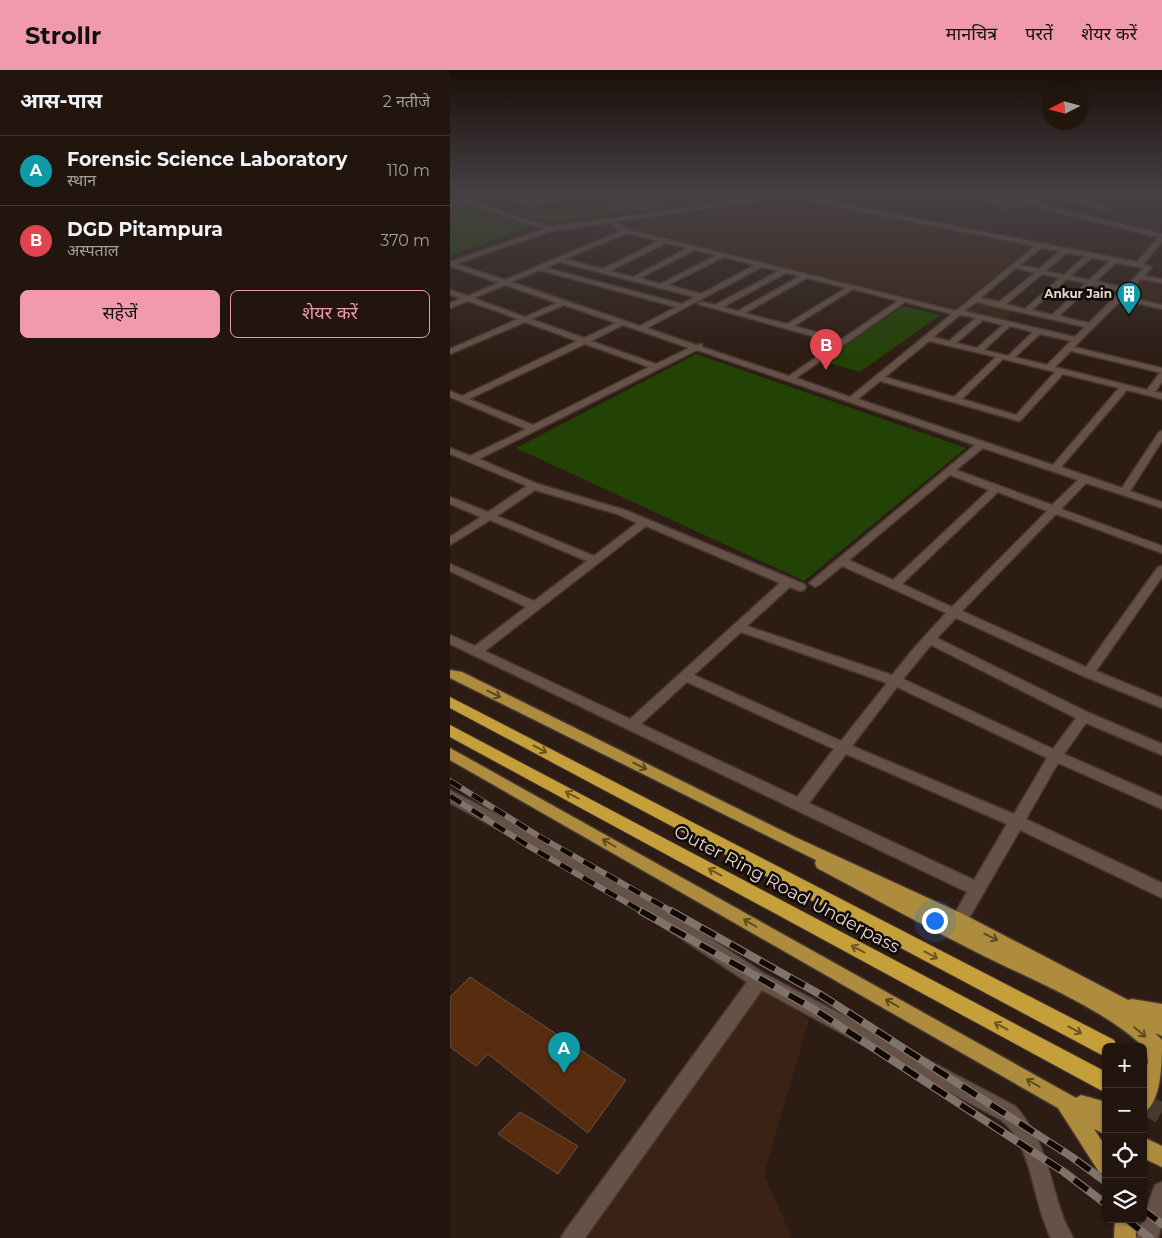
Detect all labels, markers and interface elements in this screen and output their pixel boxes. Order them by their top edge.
text: Strollr [25,21,101,50]
text: मानचित्र [946,23,997,45]
text: परतें [1025,23,1053,45]
text: शेयर करें [1081,23,1137,45]
north arrow [1042,85,1087,130]
text: आस-पास [20,88,102,113]
text: 2 नतीजे [383,92,430,111]
text: Forensic Science Laboratory [67,148,348,171]
text: A [30,161,42,180]
text: 110 m [387,161,430,180]
text: स्थान [67,171,96,190]
text: DGD Pitampura [67,218,223,241]
text: B [30,231,42,250]
text: 370 m [380,231,430,250]
text: अस्पताल [67,241,119,260]
building icon: Ankur Jain [1116,281,1142,315]
place label: Ankur Jain [1043,286,1112,301]
button: सहेजें [20,290,220,338]
button: शेयर करें [230,290,430,338]
pin: B [810,329,842,370]
one-way arrow [486,690,501,699]
one-way arrow [532,744,547,754]
one-way arrow [632,762,647,771]
one-way arrow [565,790,580,799]
street label: Outer Ring Road Underpass [670,820,904,958]
one-way arrow [602,838,616,848]
one-way arrow [708,867,723,876]
your location [922,908,948,934]
one-way arrow [744,918,758,928]
one-way arrow [983,932,998,942]
one-way arrow [851,944,866,953]
one-way arrow [924,950,938,960]
one-way arrow [885,998,899,1008]
one-way arrow [994,1021,1009,1031]
one-way arrow [1068,1025,1083,1035]
one-way arrow [1133,1026,1146,1037]
pin: A [548,1032,580,1073]
map controls [1102,1043,1147,1223]
button: + [1102,1043,1147,1088]
one-way arrow [1026,1078,1041,1088]
button: − [1102,1088,1147,1133]
button: locate [1102,1133,1147,1178]
button: layers [1102,1178,1147,1223]

